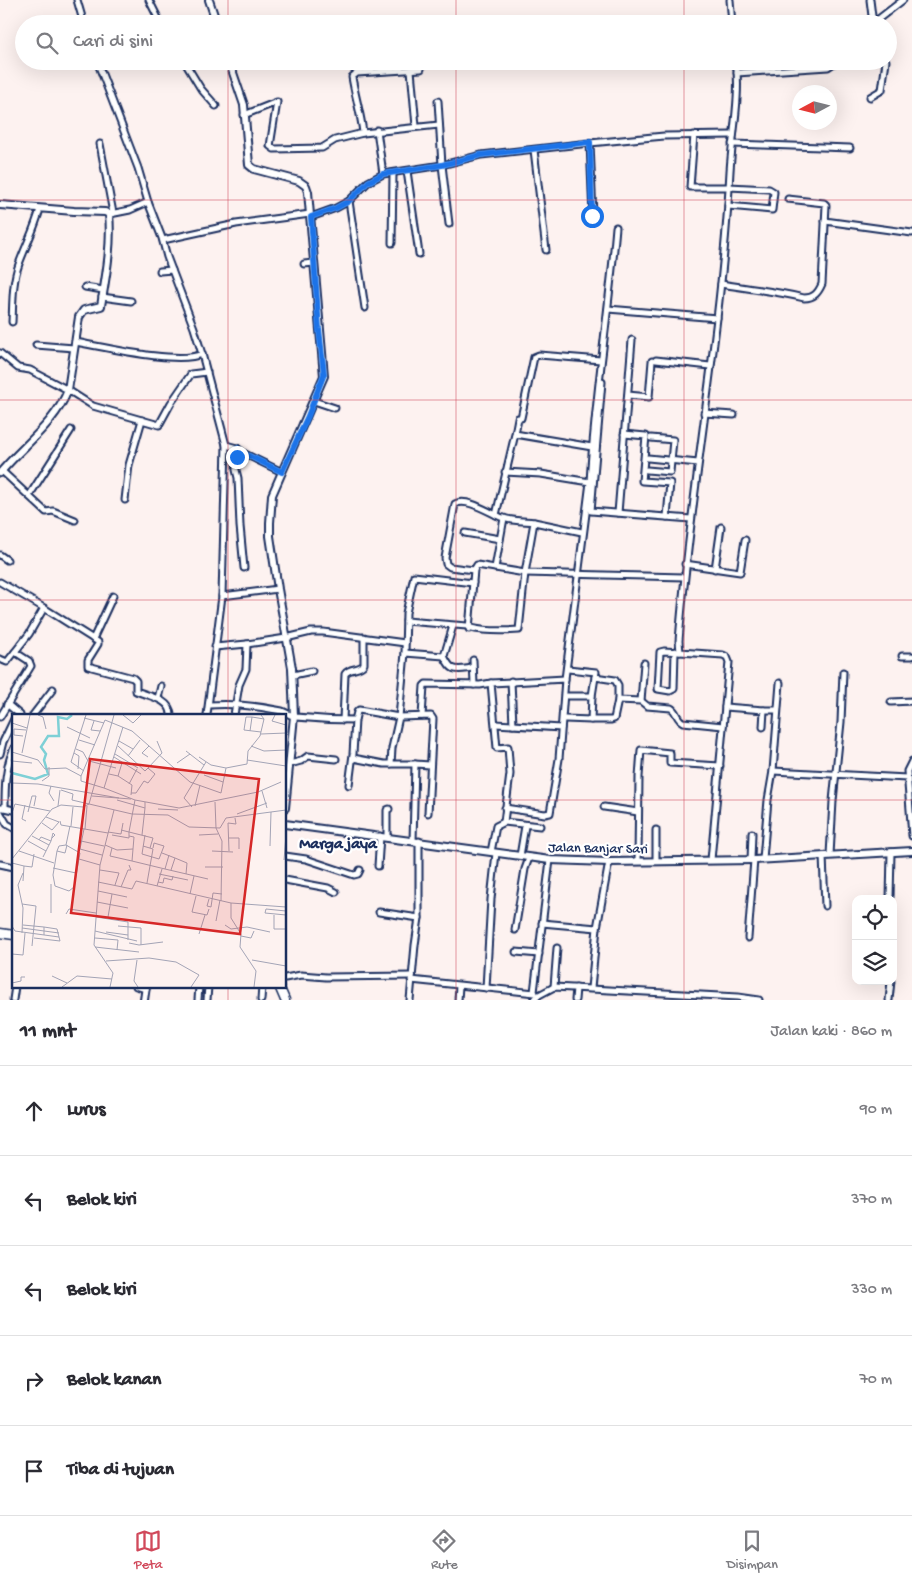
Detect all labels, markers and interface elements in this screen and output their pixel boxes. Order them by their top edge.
search box [15,15,897,70]
icon: search [33,29,61,57]
text: Cari di sini [73,31,153,54]
north arrow [792,85,837,130]
route start [581,205,604,228]
route end [226,446,249,469]
inset map [12,714,286,988]
district label: Marga jaya [299,836,378,855]
street label: Jalan Banjar Sari [548,840,648,859]
map controls [852,895,897,985]
button: locate [852,895,897,940]
button: layers [852,940,897,985]
text: 11 mnt [20,1020,75,1045]
text: Jalan kaki · 860 m [771,1023,892,1042]
icon: ahead [20,1097,48,1125]
text: Lurus [67,1099,106,1122]
text: 90 m [860,1101,892,1120]
icon: left [20,1187,48,1215]
text: Belok kiri [67,1189,137,1212]
text: 370 m [851,1191,892,1210]
icon: left [20,1277,48,1305]
text: Belok kiri [67,1279,137,1302]
text: 330 m [851,1281,892,1300]
icon: right [20,1367,48,1395]
text: Belok kanan [67,1369,161,1392]
text: 70 m [859,1371,892,1390]
icon: arrive [20,1457,48,1485]
text: Tiba di tujuan [67,1459,174,1482]
tab: Peta [134,1527,162,1574]
tab: Rute [430,1527,458,1574]
tab: Disimpan [726,1527,778,1574]

